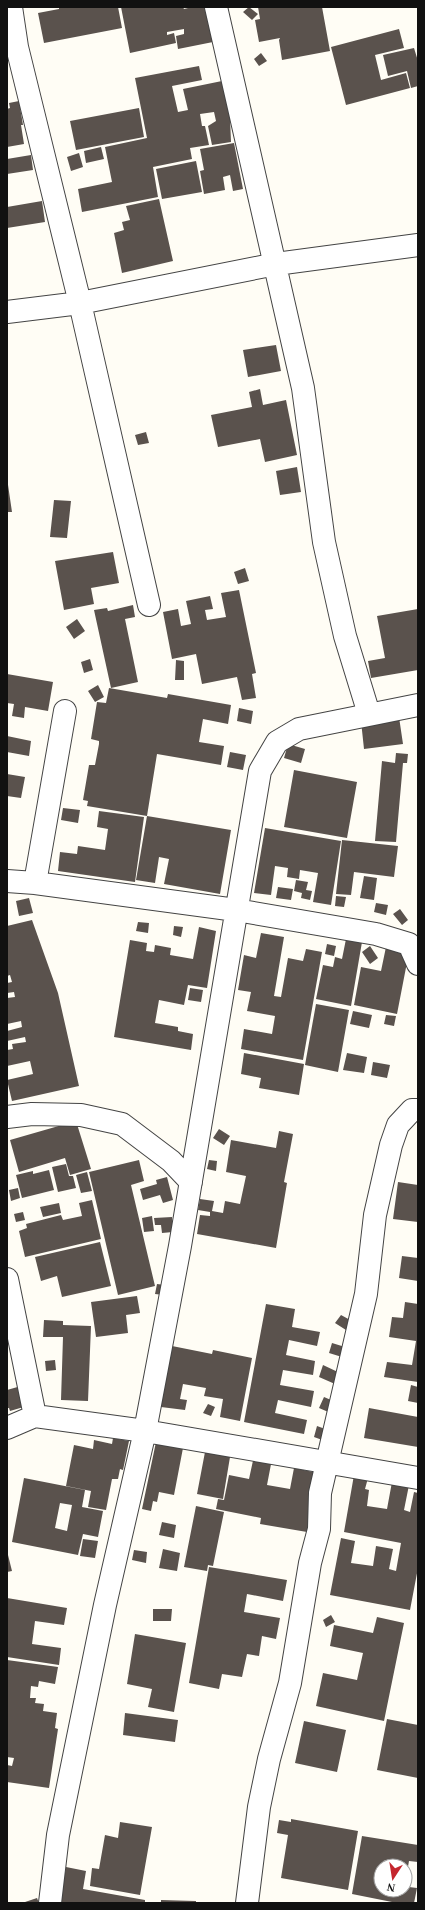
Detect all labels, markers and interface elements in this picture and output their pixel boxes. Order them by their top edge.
north arrow [373,1858,413,1898]
text: N [386,1881,396,1894]

